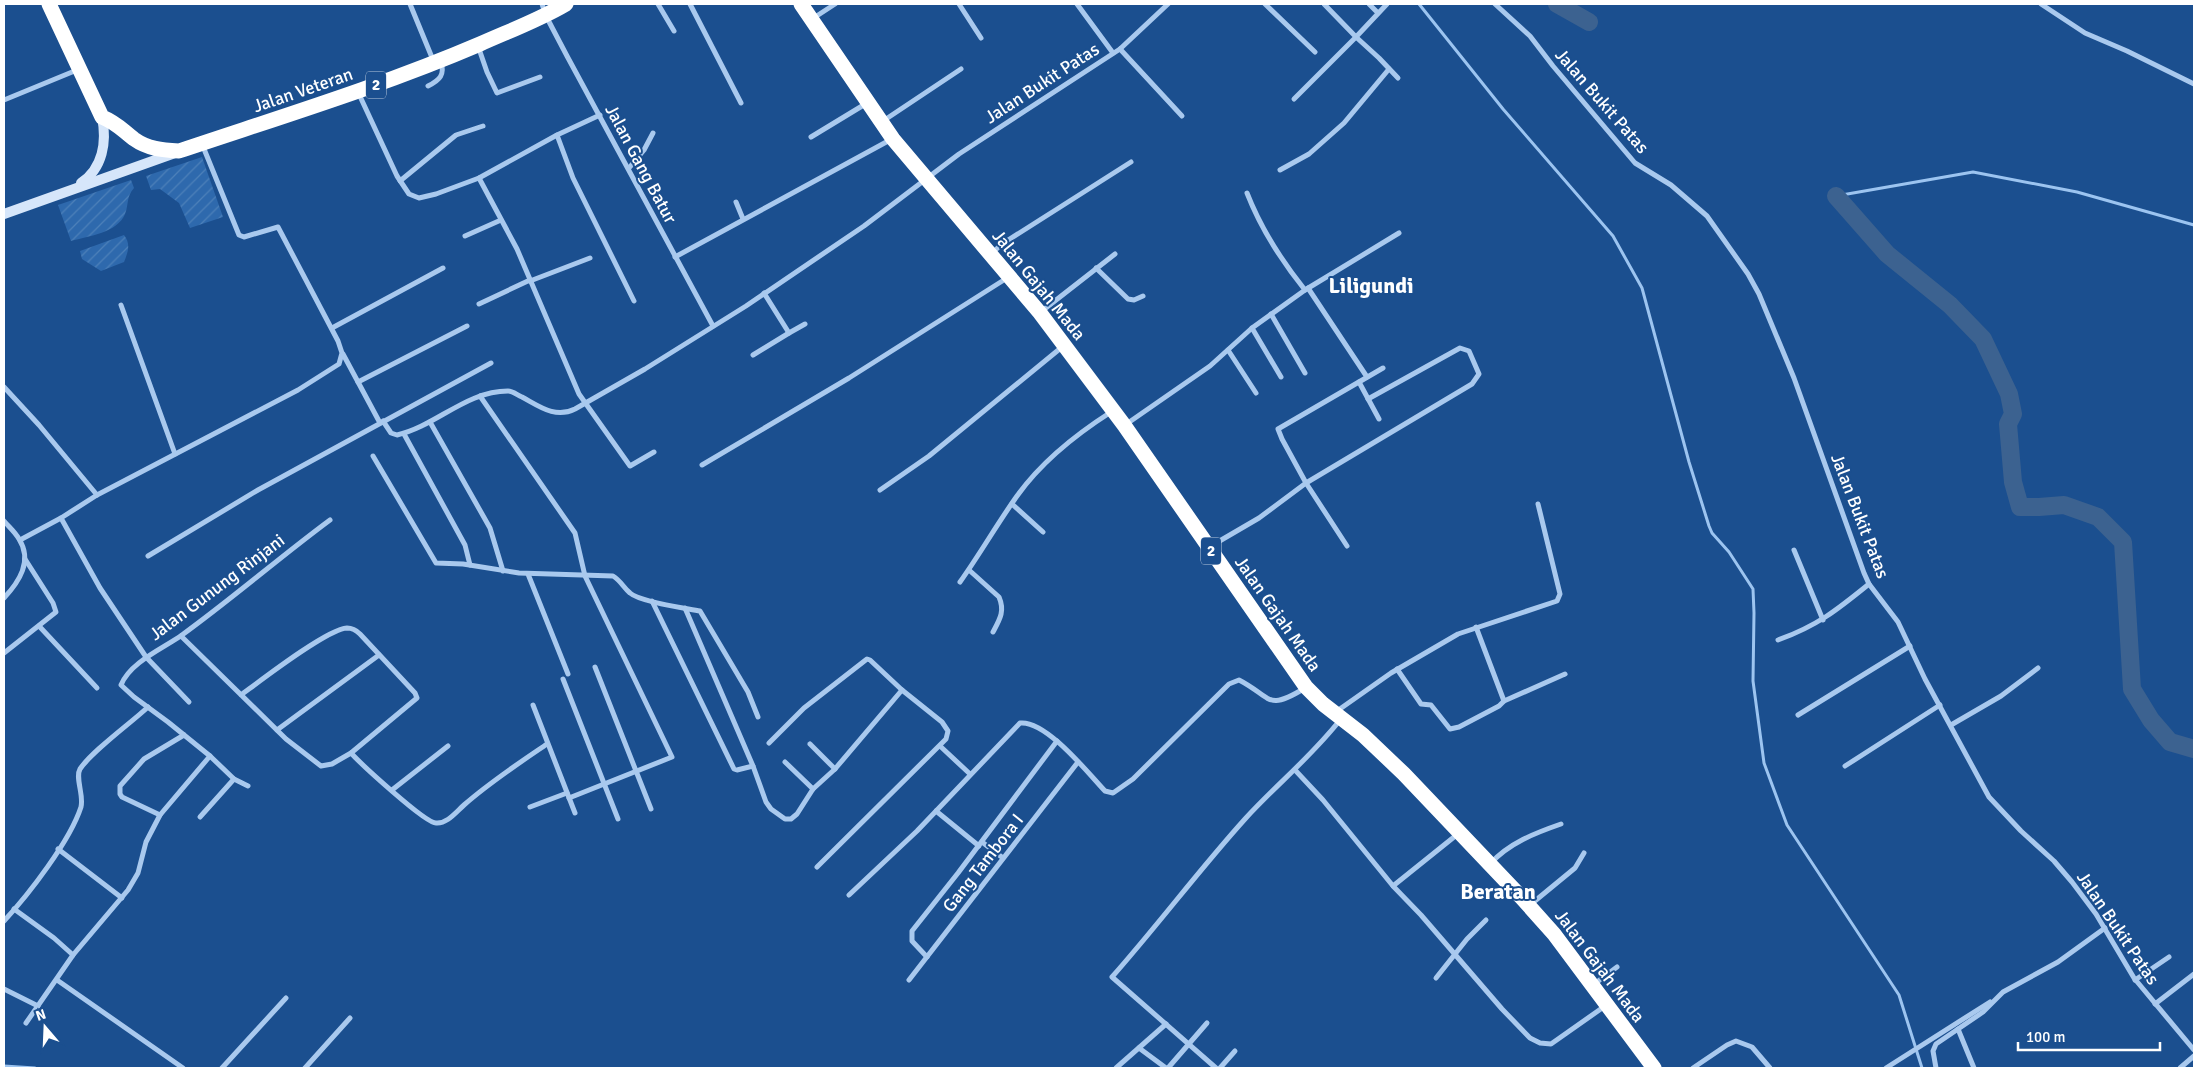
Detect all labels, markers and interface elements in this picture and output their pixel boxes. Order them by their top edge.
street label: Jalan Bukit Patas [981,38,1103,128]
street label: Jalan Bukit Patas [1550,44,1654,158]
street label: Jalan Veteran [250,63,356,117]
road number: 2 [366,72,386,98]
street label: Jalan Gang Batur [600,101,682,228]
street label: Jalan Gajah Mada [988,225,1090,345]
district label: Liligundi [1328,272,1414,299]
street label: Jalan Bukit Patas [1826,451,1894,582]
street label: Jalan Gunung Rinjani [145,529,289,645]
road number: 2 [1201,538,1221,564]
street label: Jalan Gajah Mada [1230,552,1326,676]
street label: Gang Tambora I [938,809,1028,917]
street label: Jalan Bukit Patas [2072,867,2164,989]
district label: Beratan [1460,878,1536,905]
street label: Jalan Gajah Mada [1550,905,1650,1027]
north arrow [20,1002,70,1052]
text: N [34,1006,48,1025]
scale bar [2018,1020,2160,1052]
text: 100 m [2026,1028,2066,1046]

